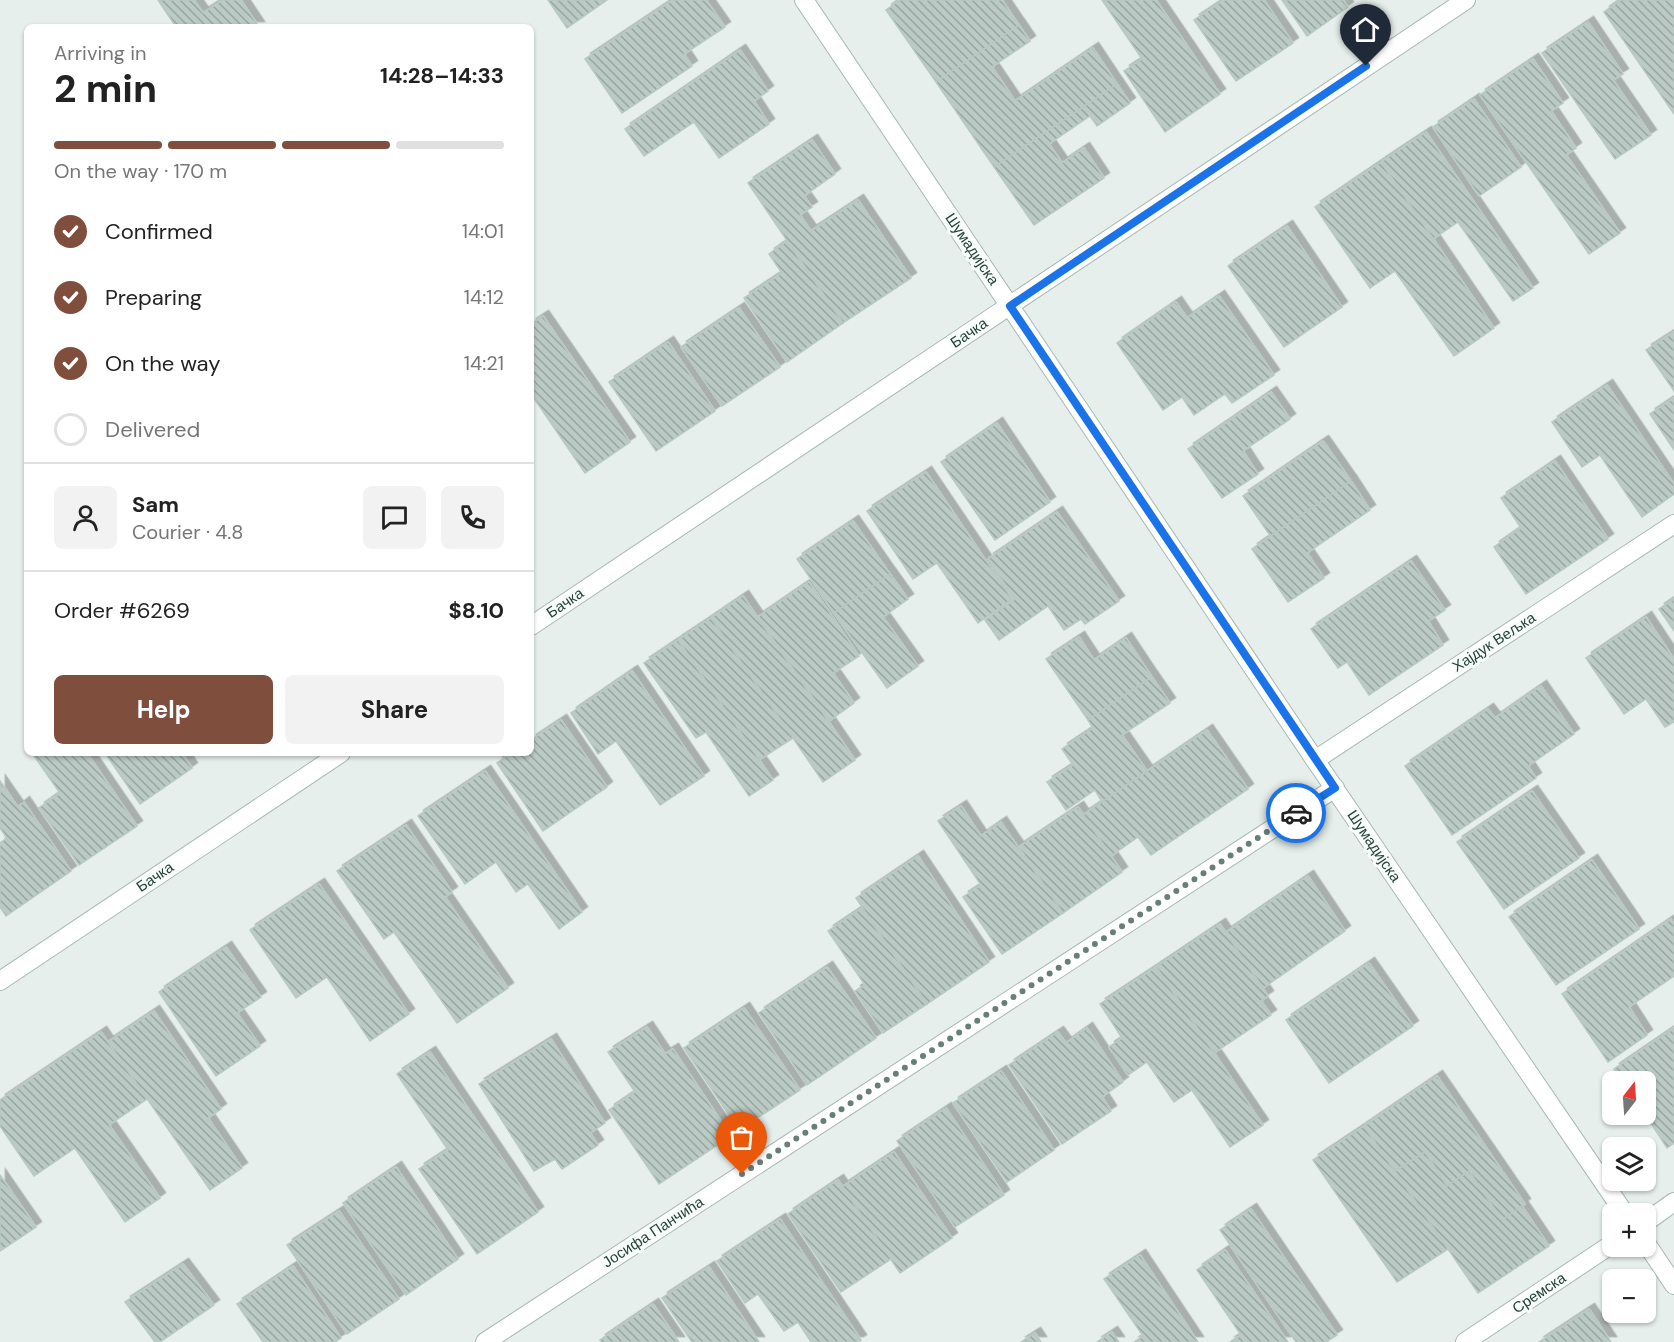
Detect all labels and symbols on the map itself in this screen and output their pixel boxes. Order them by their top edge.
pin [1340,4,1391,66]
street label: Шумадијска [941,209,1004,290]
street label: Бачка [946,313,992,353]
street label: Бачка [542,583,588,623]
street label: Хајдук Вељка [1448,607,1540,676]
courier [1266,783,1326,843]
street label: Шумадијска [1343,806,1406,887]
street label: Бачка [132,857,178,897]
north arrow [1602,1071,1656,1125]
pin [716,1112,767,1174]
street label: Јосифа Панчића [599,1191,708,1272]
street label: Сремска [1508,1267,1570,1318]

